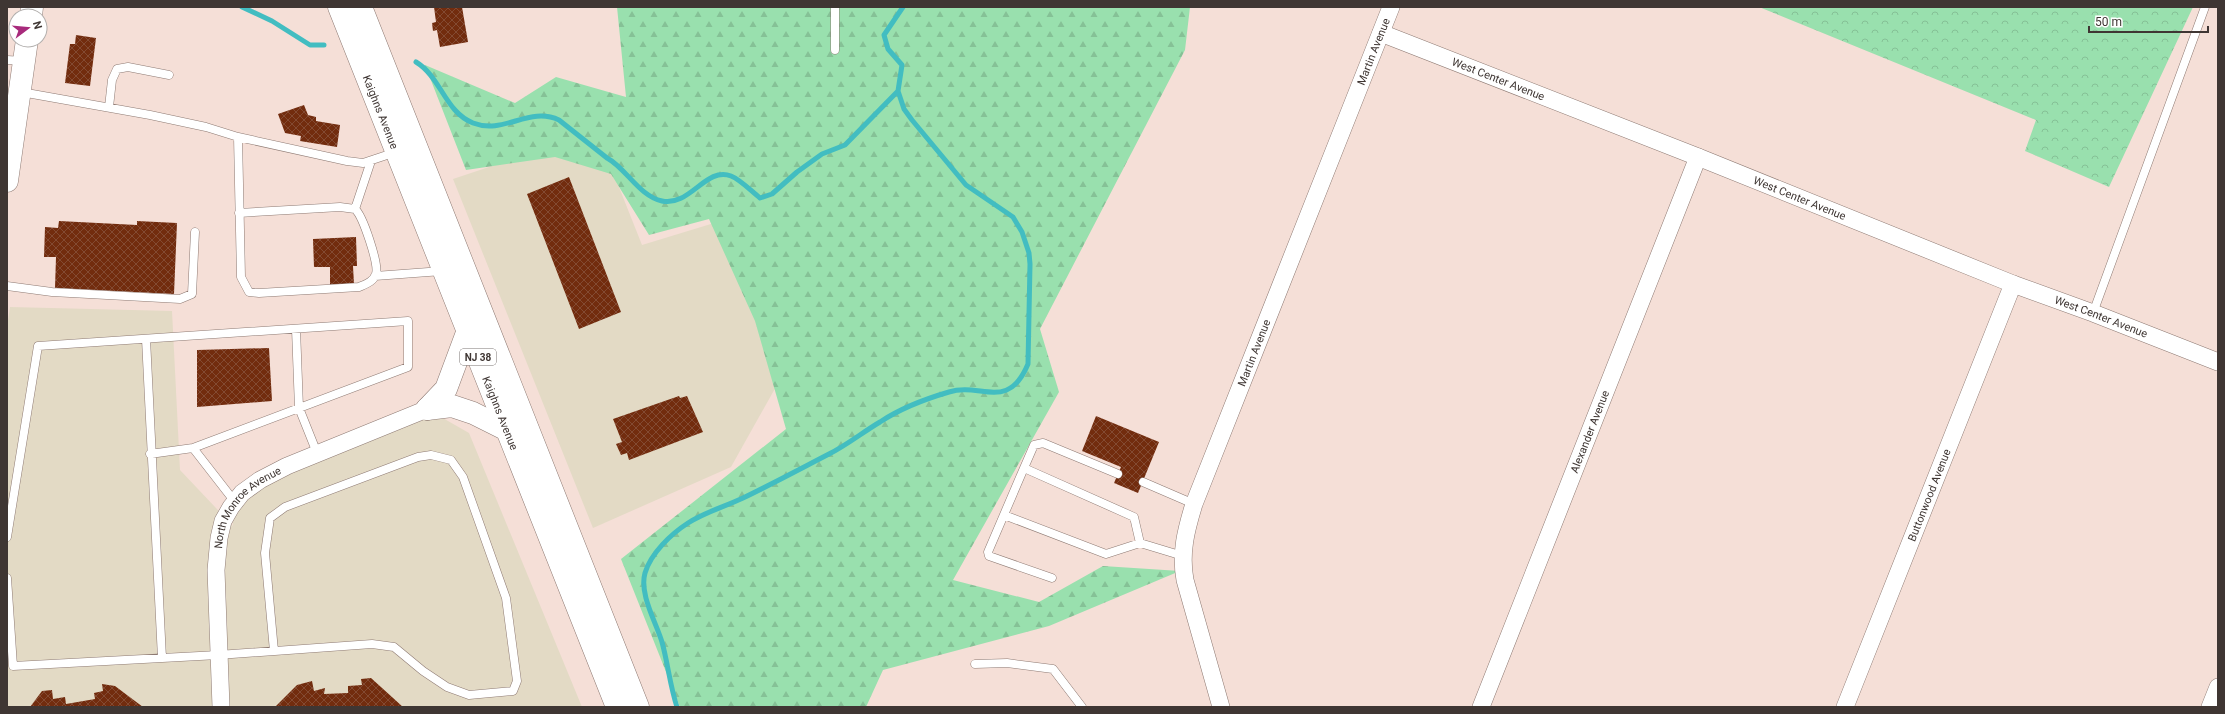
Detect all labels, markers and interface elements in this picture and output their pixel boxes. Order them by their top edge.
north arrow [8,8,48,48]
scale bar [2089,8,2208,34]
text: 50 m [2095,15,2122,29]
street label: Martin Avenue [1354,16,1392,87]
text: N [30,20,45,31]
street label: West Center Avenue [1450,55,1547,103]
street label: Kaighns Avenue [360,73,401,151]
street label: West Center Avenue [1752,174,1848,222]
street label: West Center Avenue [2053,293,2150,340]
street label: Martin Avenue [1235,317,1273,388]
road number: NJ 38 [460,349,496,365]
street label: Kaighns Avenue [480,374,521,452]
street label: Alexander Avenue [1567,388,1612,475]
street label: Buttonwood Avenue [1905,447,1953,543]
street label: North Monroe Avenue [212,464,283,549]

